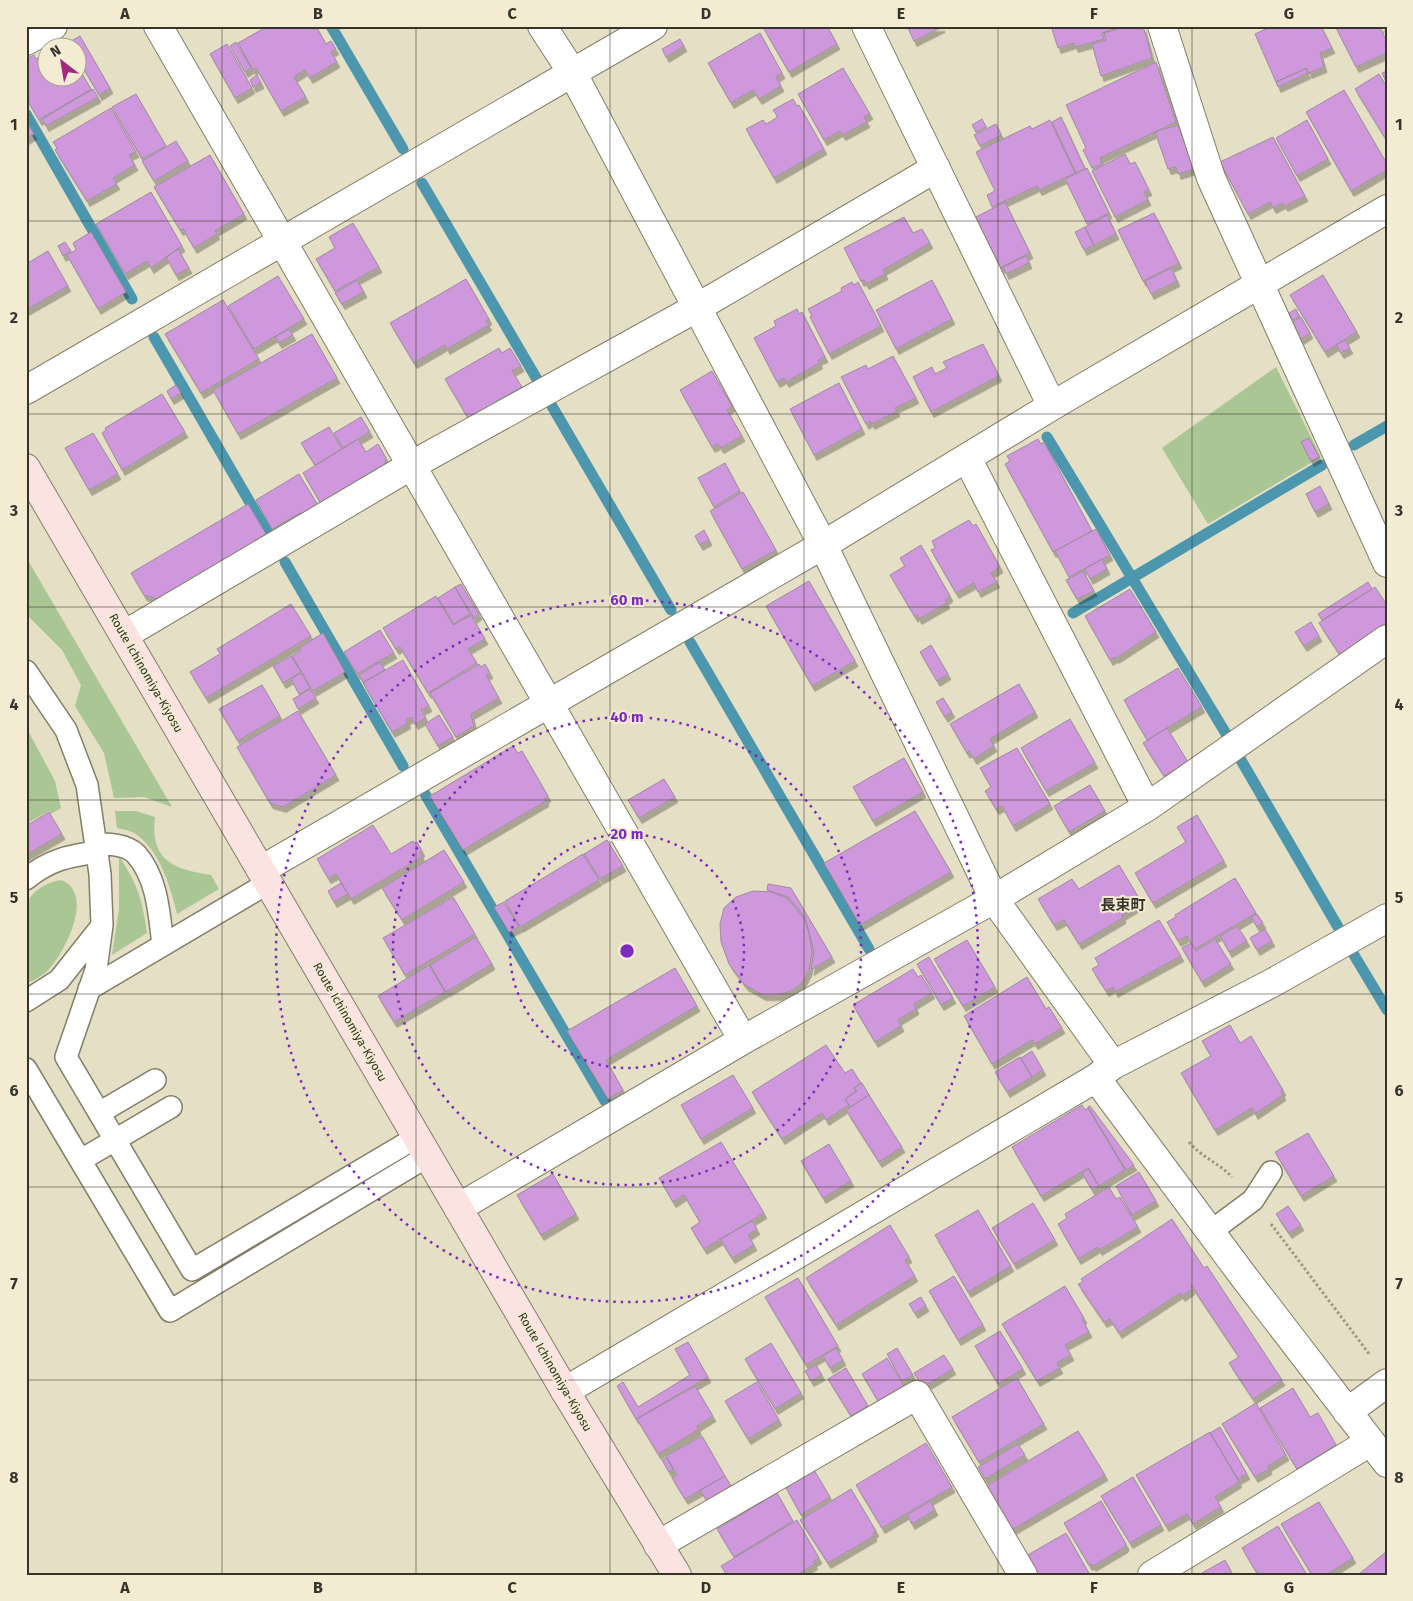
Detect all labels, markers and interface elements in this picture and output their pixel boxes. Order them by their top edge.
text: A [119,4,130,23]
text: B [313,4,323,23]
text: C [507,4,517,23]
text: D [701,4,711,23]
text: E [897,4,905,23]
text: F [1090,4,1098,23]
text: G [1284,4,1294,23]
north arrow [38,38,88,88]
text: N [47,42,64,61]
text: 1 [10,115,18,134]
text: 1 [1395,115,1403,134]
text: 2 [10,308,18,327]
text: 2 [1395,308,1403,327]
text: 3 [9,501,18,520]
text: 3 [1394,501,1403,520]
text: 60 m [610,591,644,609]
street label: Route Ichinomiya-Kiyosu [106,611,186,735]
text: 4 [9,695,19,714]
text: 4 [1394,695,1404,714]
text: 40 m [610,708,644,726]
text: 20 m [611,825,643,843]
text: 5 [10,888,19,907]
text: 5 [1395,888,1404,907]
district label: 長束町 [1100,896,1146,914]
centre of rings [618,942,636,960]
street label: Route Ichinomiya-Kiyosu [310,960,390,1084]
text: 6 [9,1081,19,1100]
text: 6 [1394,1081,1404,1100]
text: 7 [10,1274,18,1293]
text: 7 [1395,1274,1403,1293]
street label: Route Ichinomiya-Kiyosu [515,1310,595,1434]
text: 8 [9,1468,19,1487]
text: 8 [1394,1468,1404,1487]
text: A [119,1578,130,1597]
text: B [313,1578,323,1597]
text: C [507,1578,517,1597]
text: D [701,1578,711,1597]
text: E [897,1578,905,1597]
text: F [1090,1578,1098,1597]
text: G [1284,1578,1294,1597]

